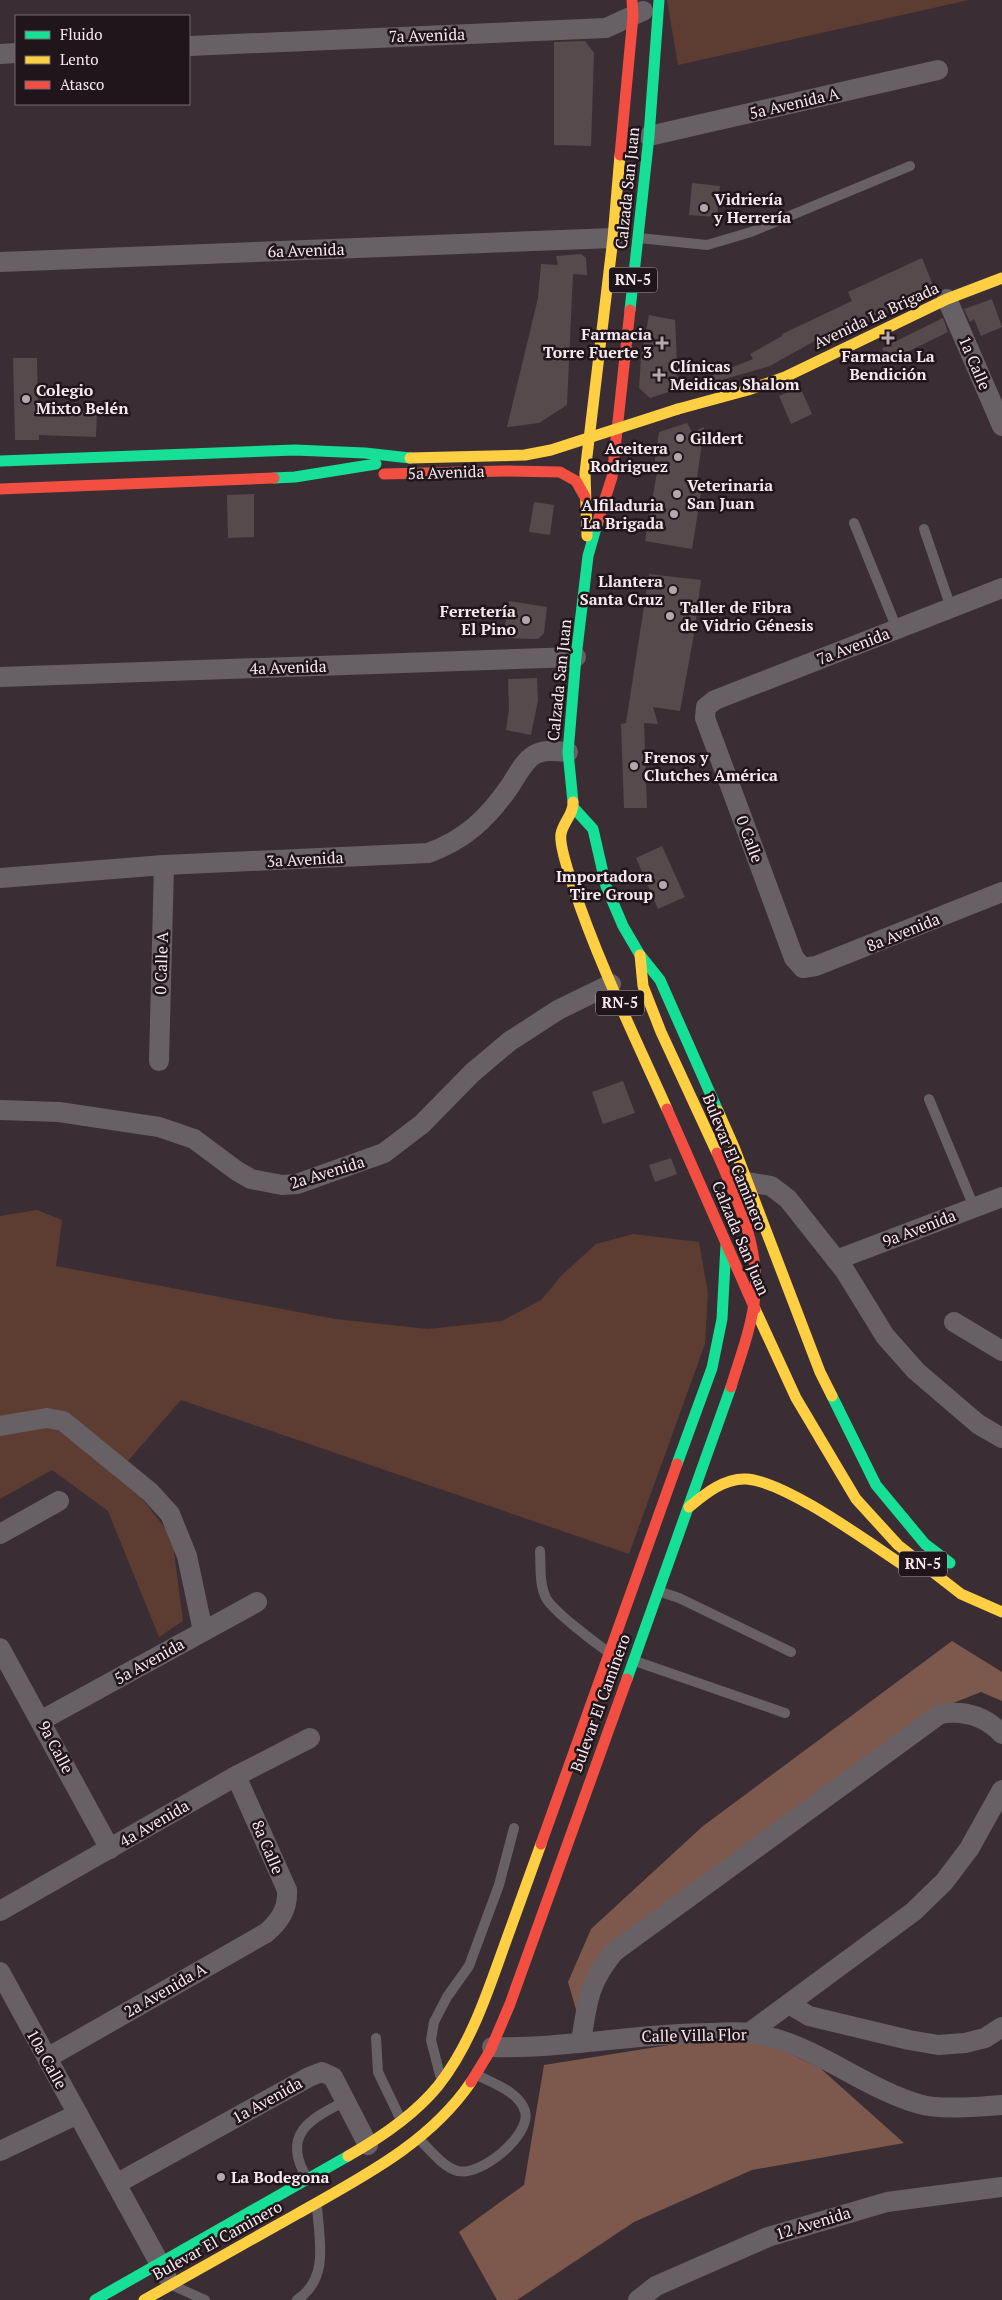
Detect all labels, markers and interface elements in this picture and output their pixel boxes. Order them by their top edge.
legend [15,15,190,105]
street label: 7a Avenida [388,23,466,47]
text: Fluido [60,24,102,44]
text: Lento [60,49,99,69]
text: Atasco [60,74,104,94]
street label: 5a Avenida A [747,82,841,124]
street label: Calzada San Juan [610,126,644,250]
place label: Vidriería y Herrería [713,188,791,228]
marker: Vidriería y Herrería [698,202,710,214]
street label: 6a Avenida [267,238,345,262]
road number: RN-5 [609,268,657,292]
street label: Avenida La Brigada [810,276,942,354]
place label: Farmacia Torre Fuerte 3 [543,323,652,363]
marker: Farmacia La Bendición [882,332,894,344]
street label: 1a Calle [954,333,996,393]
marker: Farmacia Torre Fuerte 3 [656,337,668,349]
place label: Farmacia La Bendición [841,345,935,385]
place label: Clínicas Meidicas Shalom [670,355,800,395]
marker: Clínicas Meidicas Shalom [652,368,666,382]
place label: Colegio Mixto Belén [36,379,129,419]
marker: Colegio Mixto Belén [20,393,32,405]
place label: Gildert [690,427,744,449]
marker: Gildert [674,432,686,444]
place label: Aceitera Rodriguez [590,437,668,477]
marker: Aceitera Rodriguez [672,451,684,463]
street label: 5a Avenida [407,460,485,484]
place label: Veterinaria San Juan [687,474,773,514]
marker: Veterinaria San Juan [671,488,683,500]
place label: Alfiladuria La Brigada [582,494,664,534]
marker: Alfiladuria La Brigada [668,508,680,520]
place label: Llantera Santa Cruz [580,570,663,610]
marker: Llantera Santa Cruz [667,584,679,596]
place label: Taller de Fibra de Vidrio Génesis [680,596,814,636]
place label: Ferretería El Pino [440,600,516,640]
marker: Taller de Fibra de Vidrio Génesis [664,610,676,622]
marker: Ferretería El Pino [520,614,532,626]
street label: Calzada San Juan [542,618,576,742]
street label: 7a Avenida [813,622,893,670]
street label: 4a Avenida [249,655,327,679]
place label: Frenos y Clutches América [644,746,778,786]
marker: Frenos y Clutches América [628,760,640,772]
street label: 0 Calle [731,812,769,866]
street label: 3a Avenida [266,846,344,872]
place label: Importadora Tire Group [556,865,653,905]
marker: Importadora Tire Group [657,879,669,891]
street label: 8a Avenida [863,907,943,957]
street label: 0 Calle A [149,931,173,995]
road number: RN-5 [596,990,644,1016]
street label: Bulevar El Caminero [698,1090,772,1234]
street label: 2a Avenida [287,1150,367,1194]
street label: Calzada San Juan [707,1177,775,1299]
street label: 9a Avenida [879,1204,959,1252]
road number: RN-5 [899,1552,947,1576]
street label: Bulevar El Caminero [565,1631,635,1775]
street label: 5a Avenida [110,1633,188,1689]
street label: 9a Calle [33,1717,79,1777]
street label: 4a Avenida [115,1794,193,1852]
street label: 8a Calle [247,1817,289,1877]
street label: 2a Avenida A [120,1958,210,2022]
street label: Calle Villa Flor [641,2023,748,2047]
street label: 10a Calle [22,2025,72,2093]
street label: 1a Avenida [228,2072,306,2128]
place label: La Bodegona [231,2166,329,2188]
marker: La Bodegona [215,2171,227,2183]
street label: Bulevar El Caminero [148,2195,286,2285]
street label: 12 Avenida [773,2201,853,2245]

